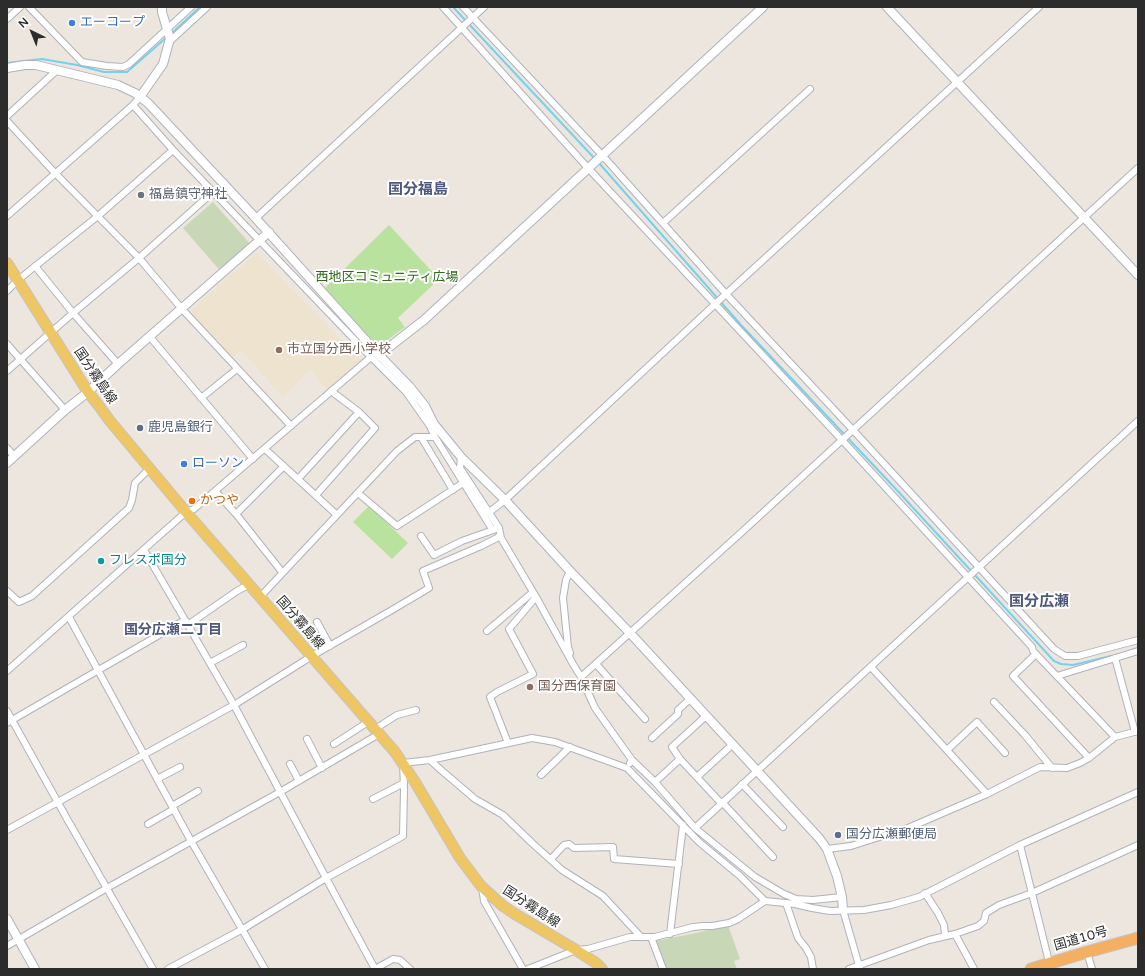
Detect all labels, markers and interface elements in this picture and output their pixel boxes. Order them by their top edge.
north arrow [12,12,52,52]
text: N [16,15,31,31]
place label: エーコープ [80,15,145,31]
marker: エーコープ [67,18,77,28]
district label: 国分福島 [388,181,448,199]
place label: 福島鎮守神社 [149,187,227,203]
marker: 福島鎮守神社 [136,190,146,200]
park label: 西地区コミュニティ広場 [316,270,458,286]
place label: 市立国分西小学校 [287,342,391,358]
street label: 国分霧島線 [70,345,120,407]
marker: 市立国分西小学校 [274,345,284,355]
place label: 鹿児島銀行 [148,420,213,436]
marker: 鹿児島銀行 [135,423,145,433]
place label: ローソン [192,456,244,472]
marker: ローソン [179,459,189,469]
place label: かつや [200,493,239,509]
marker: かつや [187,496,197,506]
place label: フレスポ国分 [109,553,187,569]
marker: フレスポ国分 [96,556,106,566]
street label: 国分霧島線 [273,593,327,653]
district label: 国分広瀬 [1009,593,1069,611]
district label: 国分広瀬二丁目 [124,622,222,638]
place label: 国分西保育園 [538,679,616,695]
marker: 国分西保育園 [525,682,535,692]
place label: 国分広瀬郵便局 [846,827,937,843]
marker: 国分広瀬郵便局 [833,830,843,840]
street label: 国分霧島線 [499,883,563,931]
street label: 国道10号 [1052,924,1110,954]

